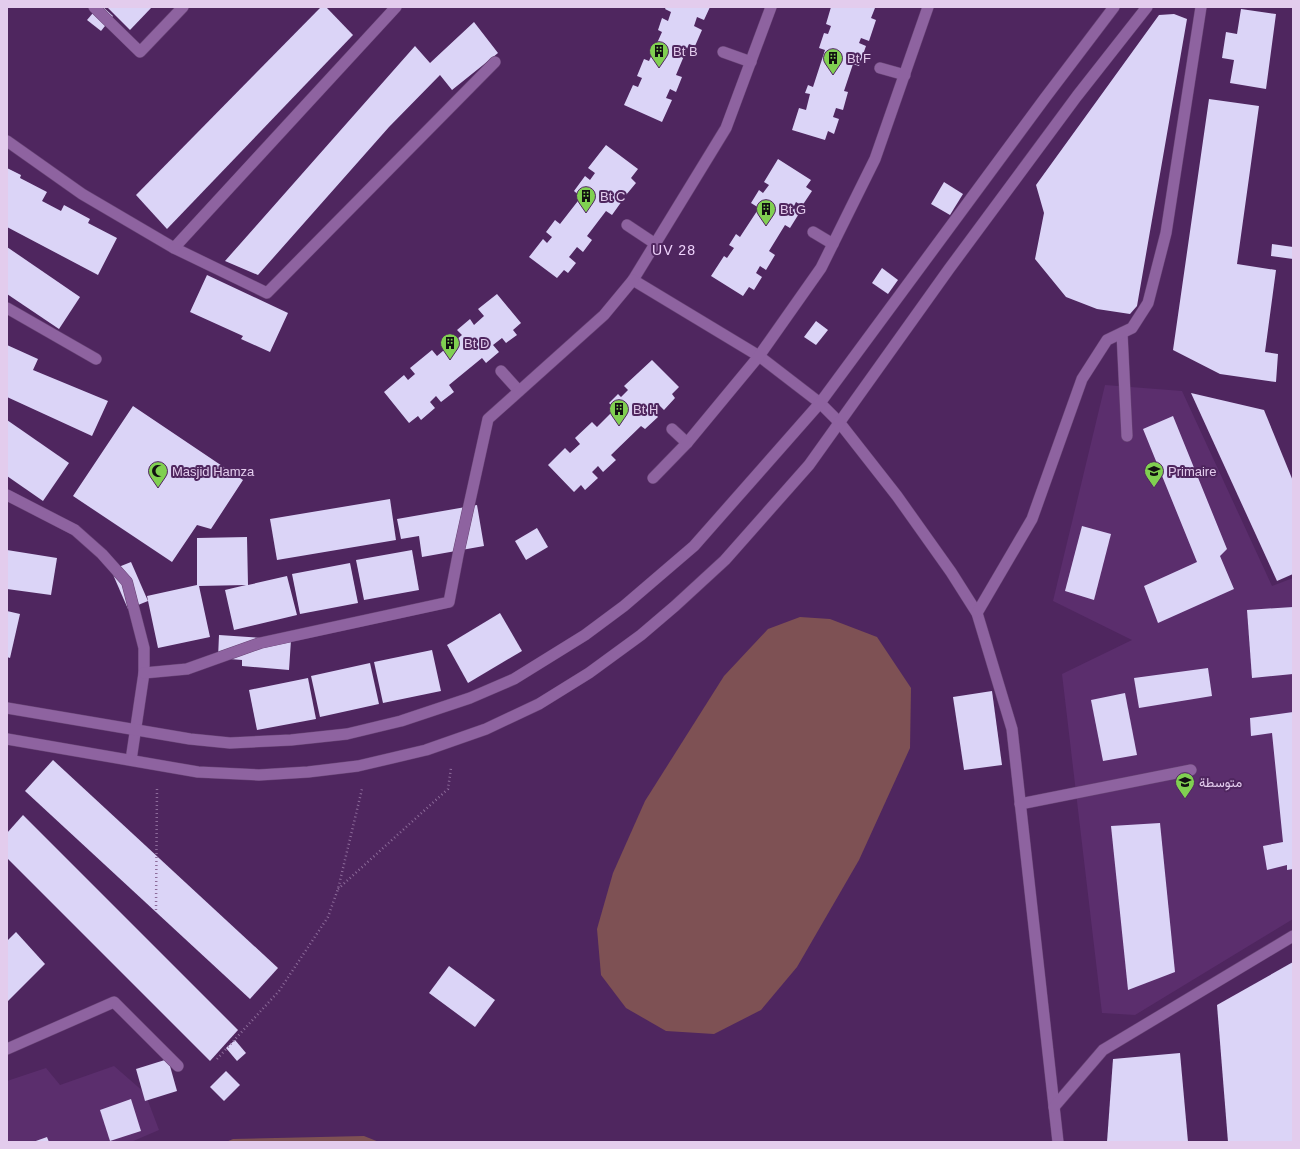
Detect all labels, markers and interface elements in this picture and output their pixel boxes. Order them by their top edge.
building icon: Bt B [648,40,670,68]
place label: Bt B [673,44,698,59]
building icon: Bt F [822,47,844,75]
place label: Bt F [847,51,871,66]
building icon: Bt C [575,185,597,213]
place label: Bt C [600,189,625,204]
building icon: Bt G [755,198,777,226]
place label: Bt G [780,202,806,217]
district label: UV 28 [652,242,696,258]
building icon: Bt D [439,332,461,360]
place label: Bt D [464,336,489,351]
building icon: Bt H [608,398,630,426]
place label: Bt H [633,402,658,417]
mosque icon: Masjid Hamza [147,460,169,488]
school or university icon: Primaire [1143,460,1165,488]
place label: Masjid Hamza [172,464,255,479]
place label: Primaire [1168,464,1216,479]
school or university icon: متوسطة [1174,771,1196,799]
place label: متوسطة [1199,775,1242,791]

